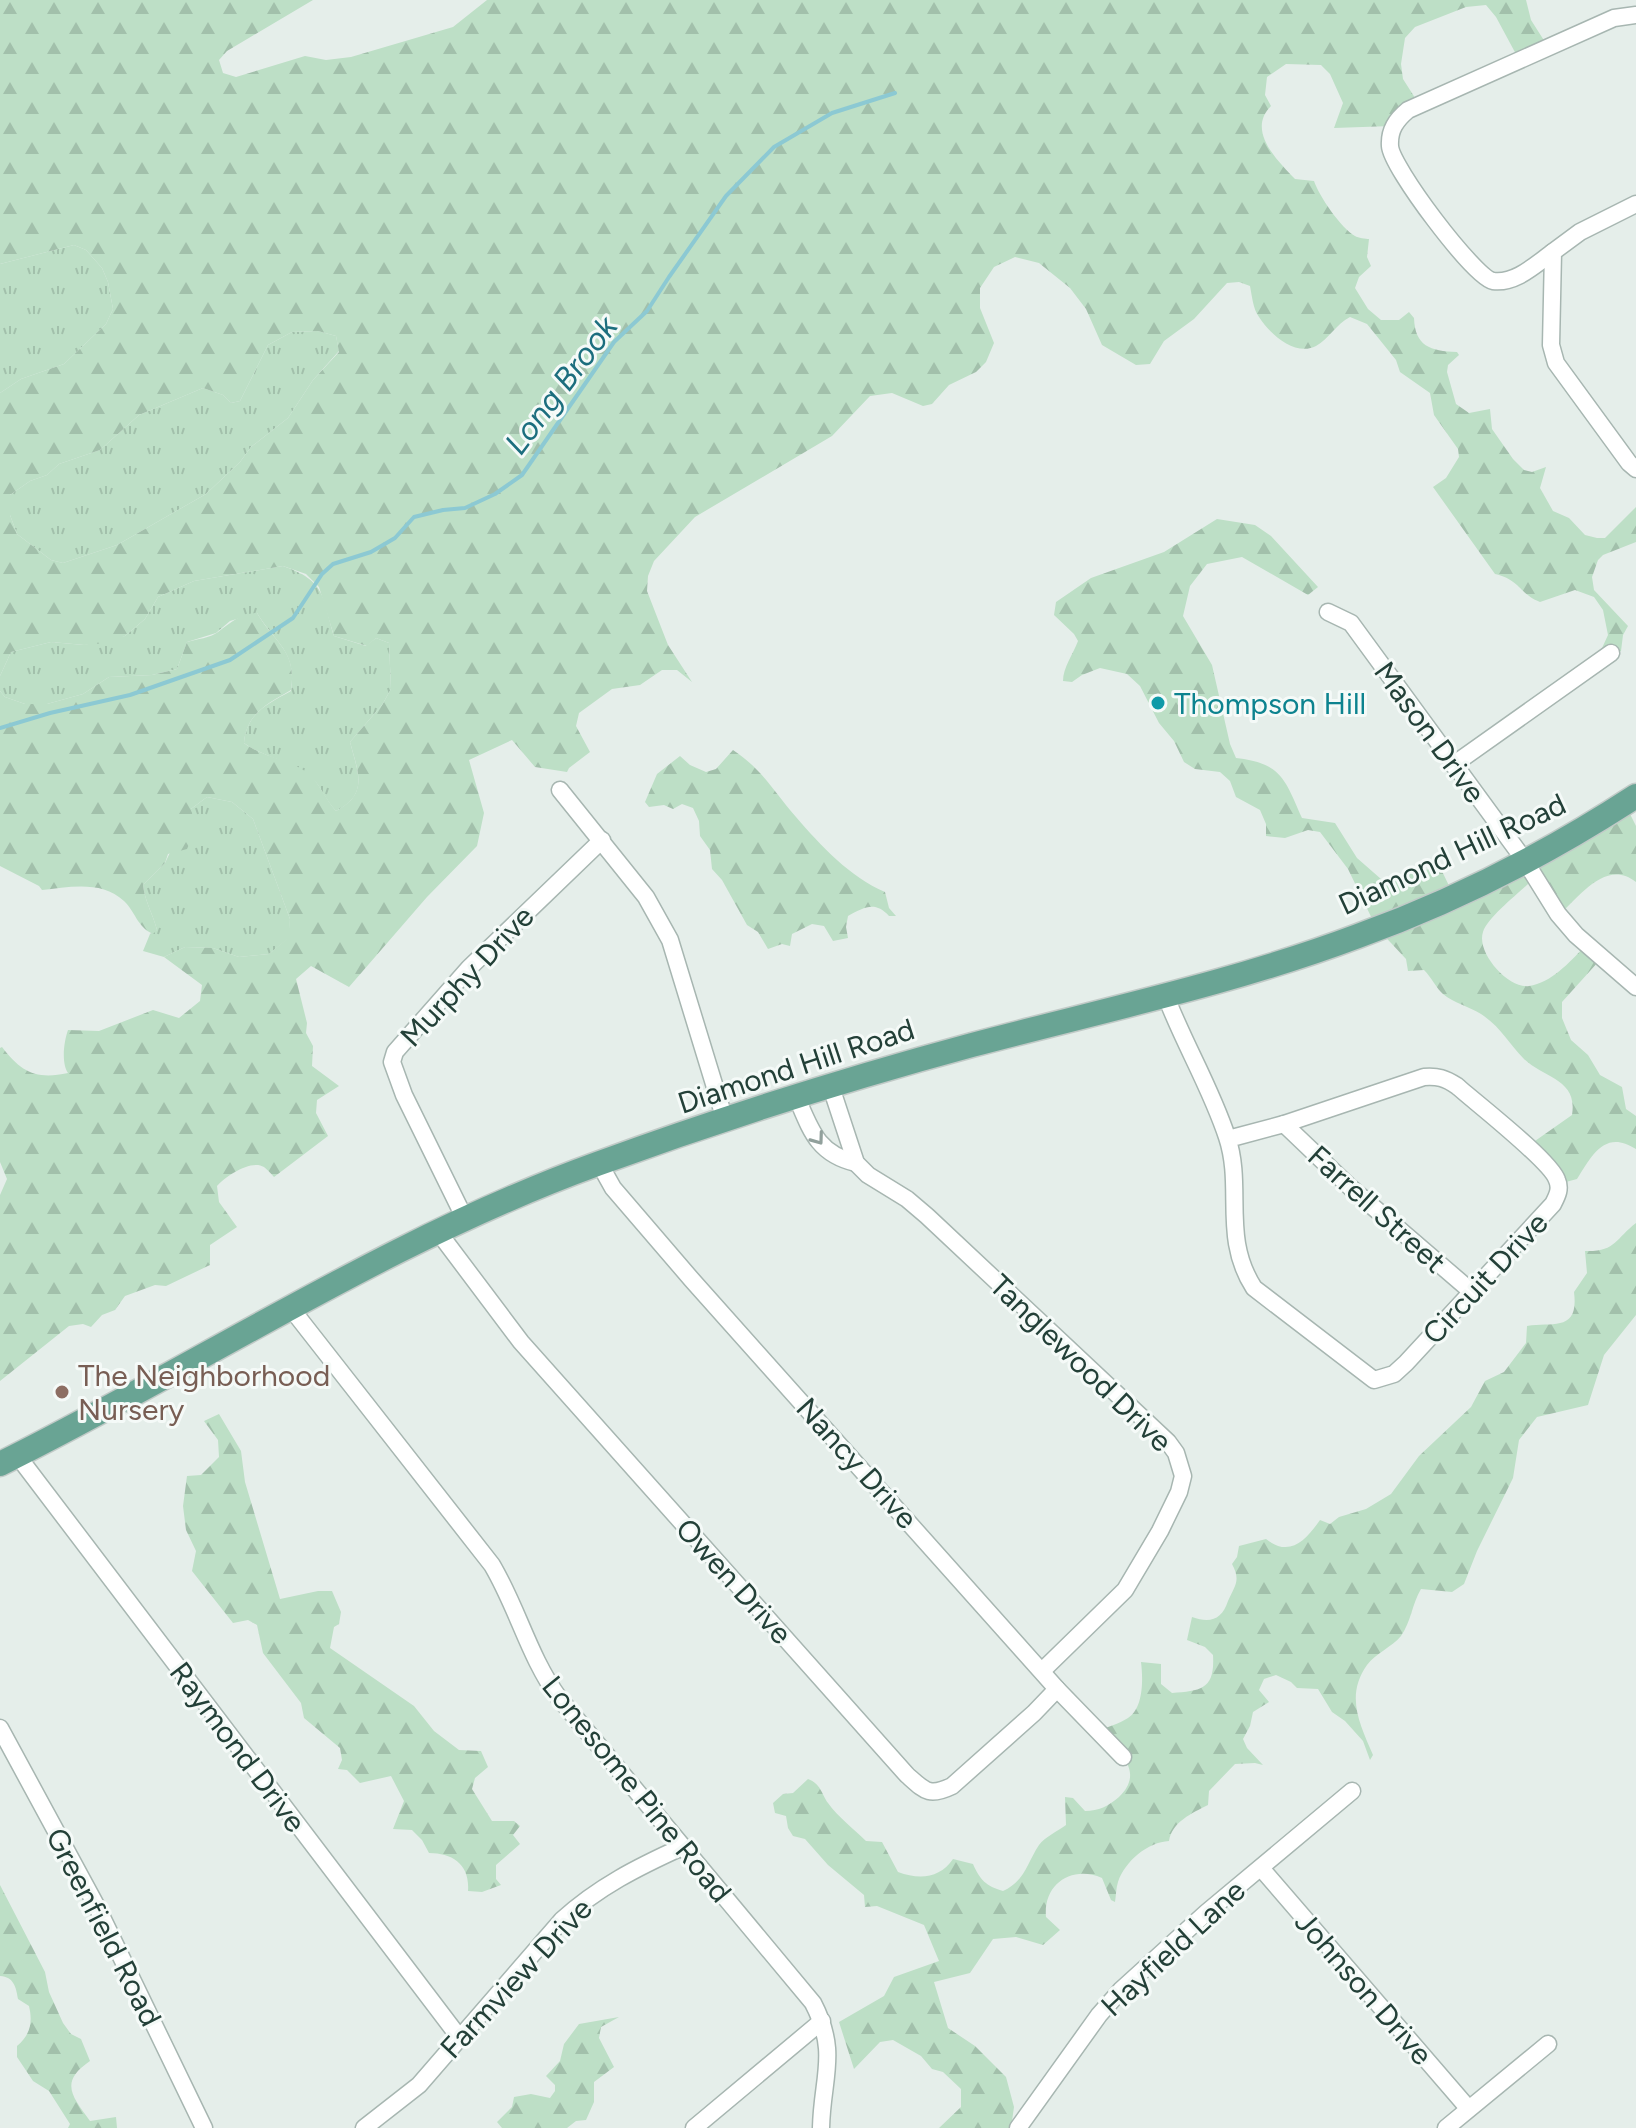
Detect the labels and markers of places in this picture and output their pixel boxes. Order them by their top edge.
place label: Thompson Hill [1174,685,1366,722]
marker: Thompson Hill [1149,694,1167,712]
place label: The Neighborhood Nursery [78,1357,330,1428]
marker: The Neighborhood Nursery [53,1383,71,1401]

